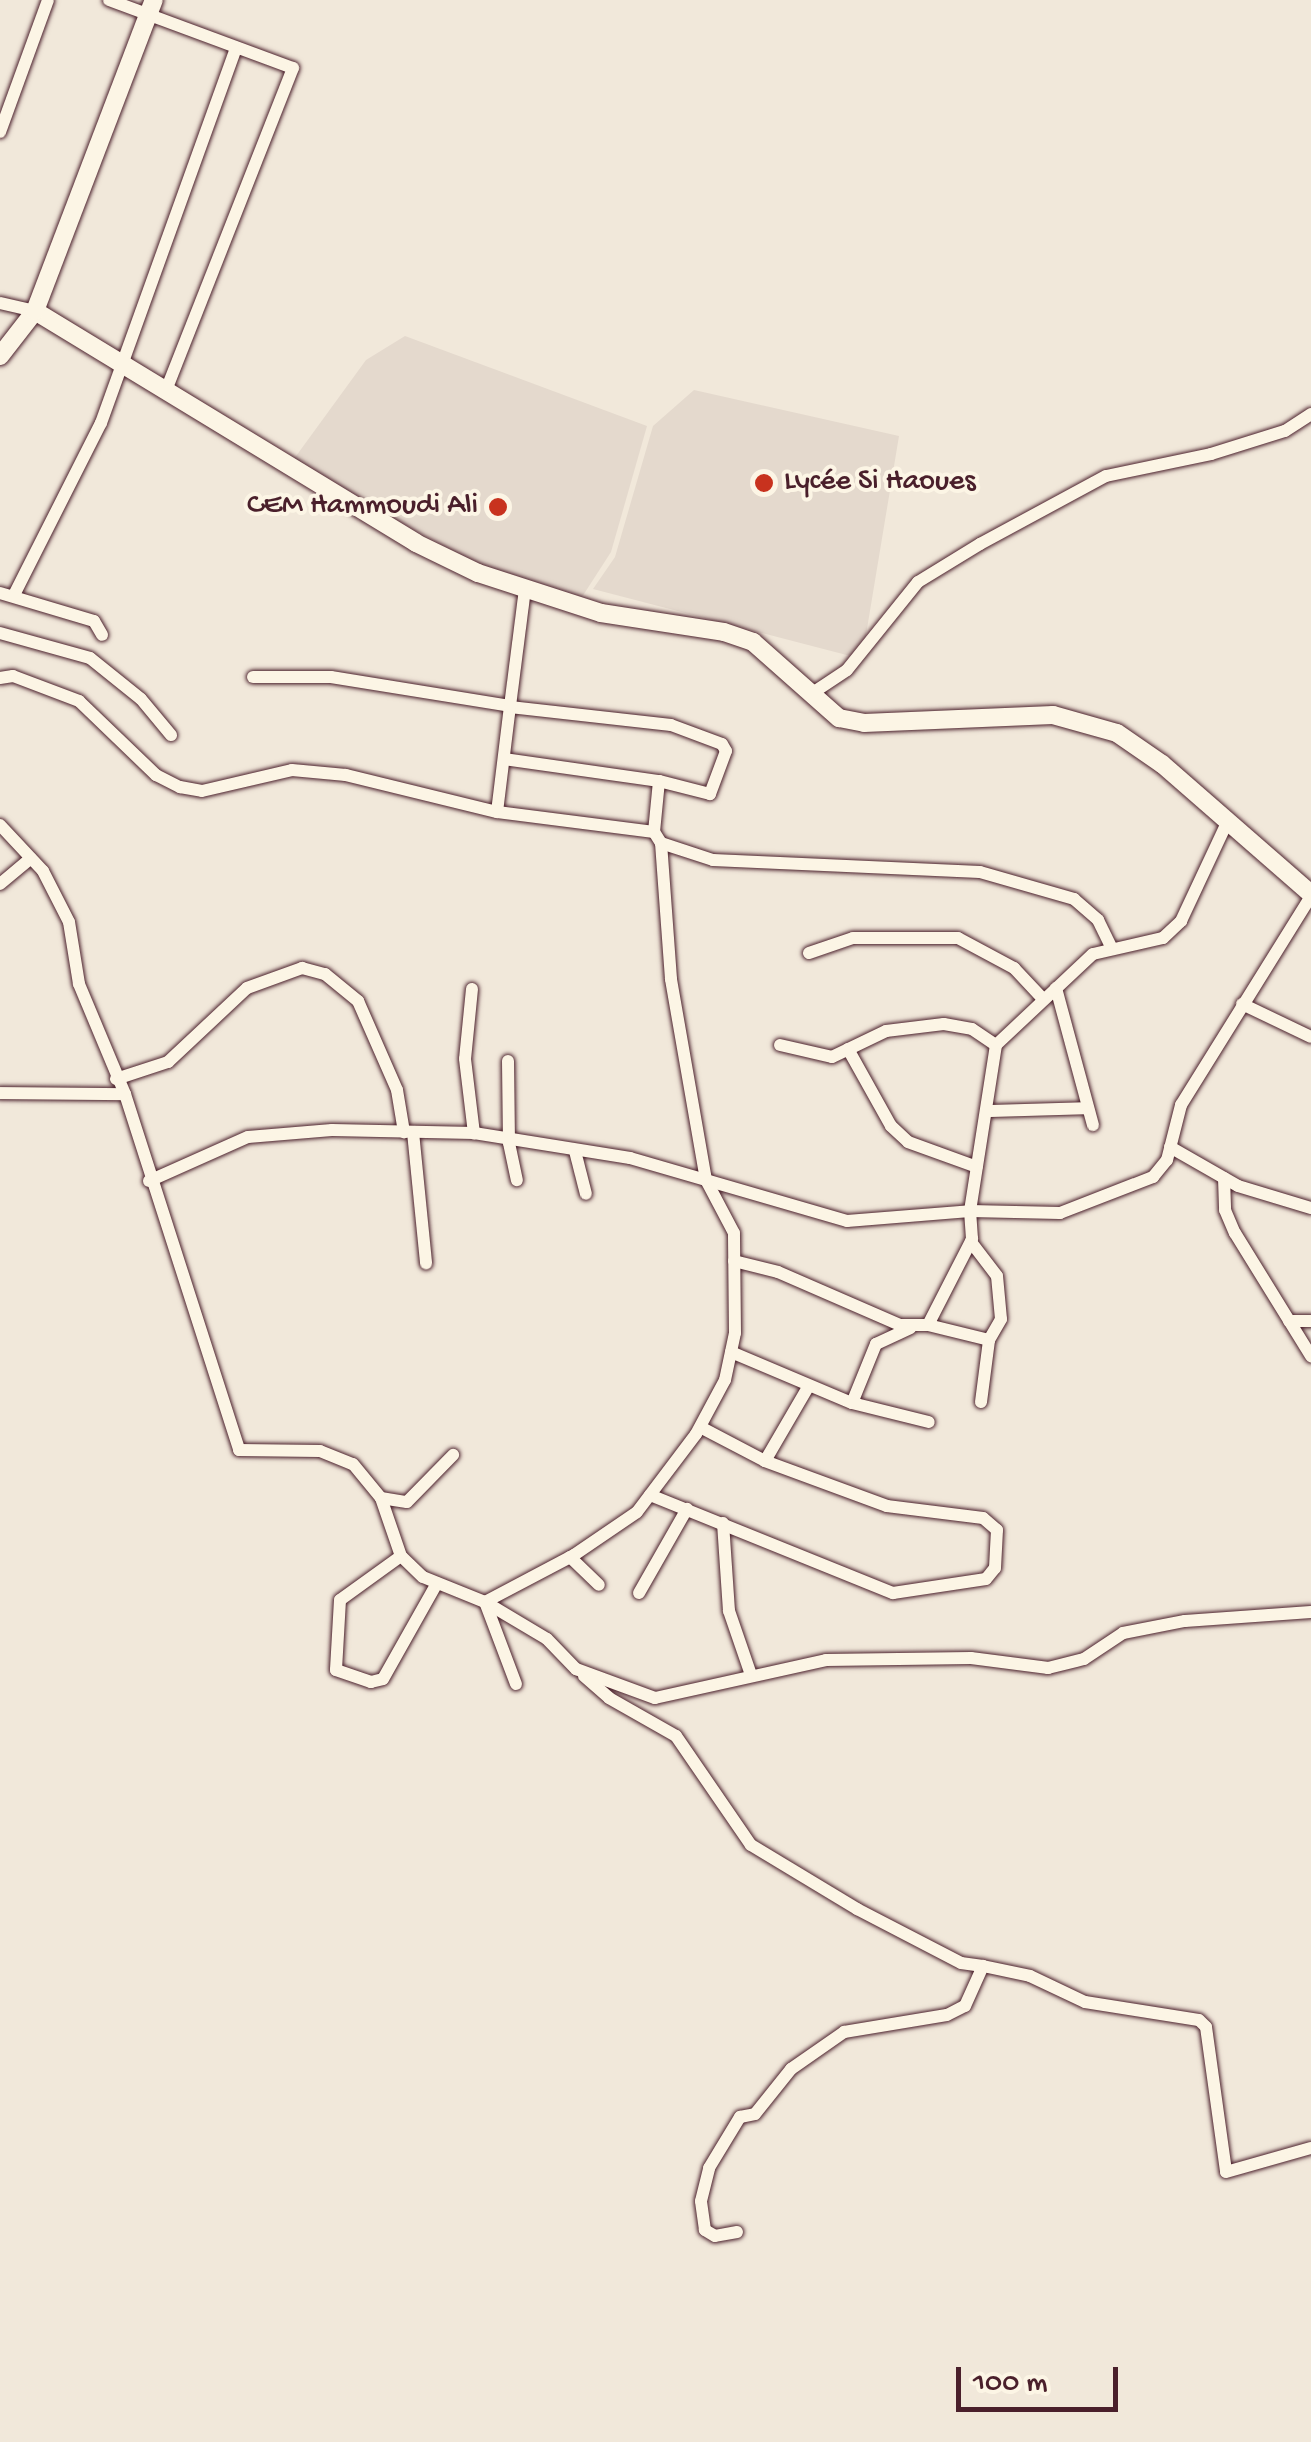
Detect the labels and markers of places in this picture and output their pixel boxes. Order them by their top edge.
place label: Lycée Si Haoues [784,465,975,501]
marker: Lycée Si Haoues [753,472,775,494]
place label: CEM Hammoudi Ali [247,489,478,525]
marker: CEM Hammoudi Ali [487,496,509,518]

